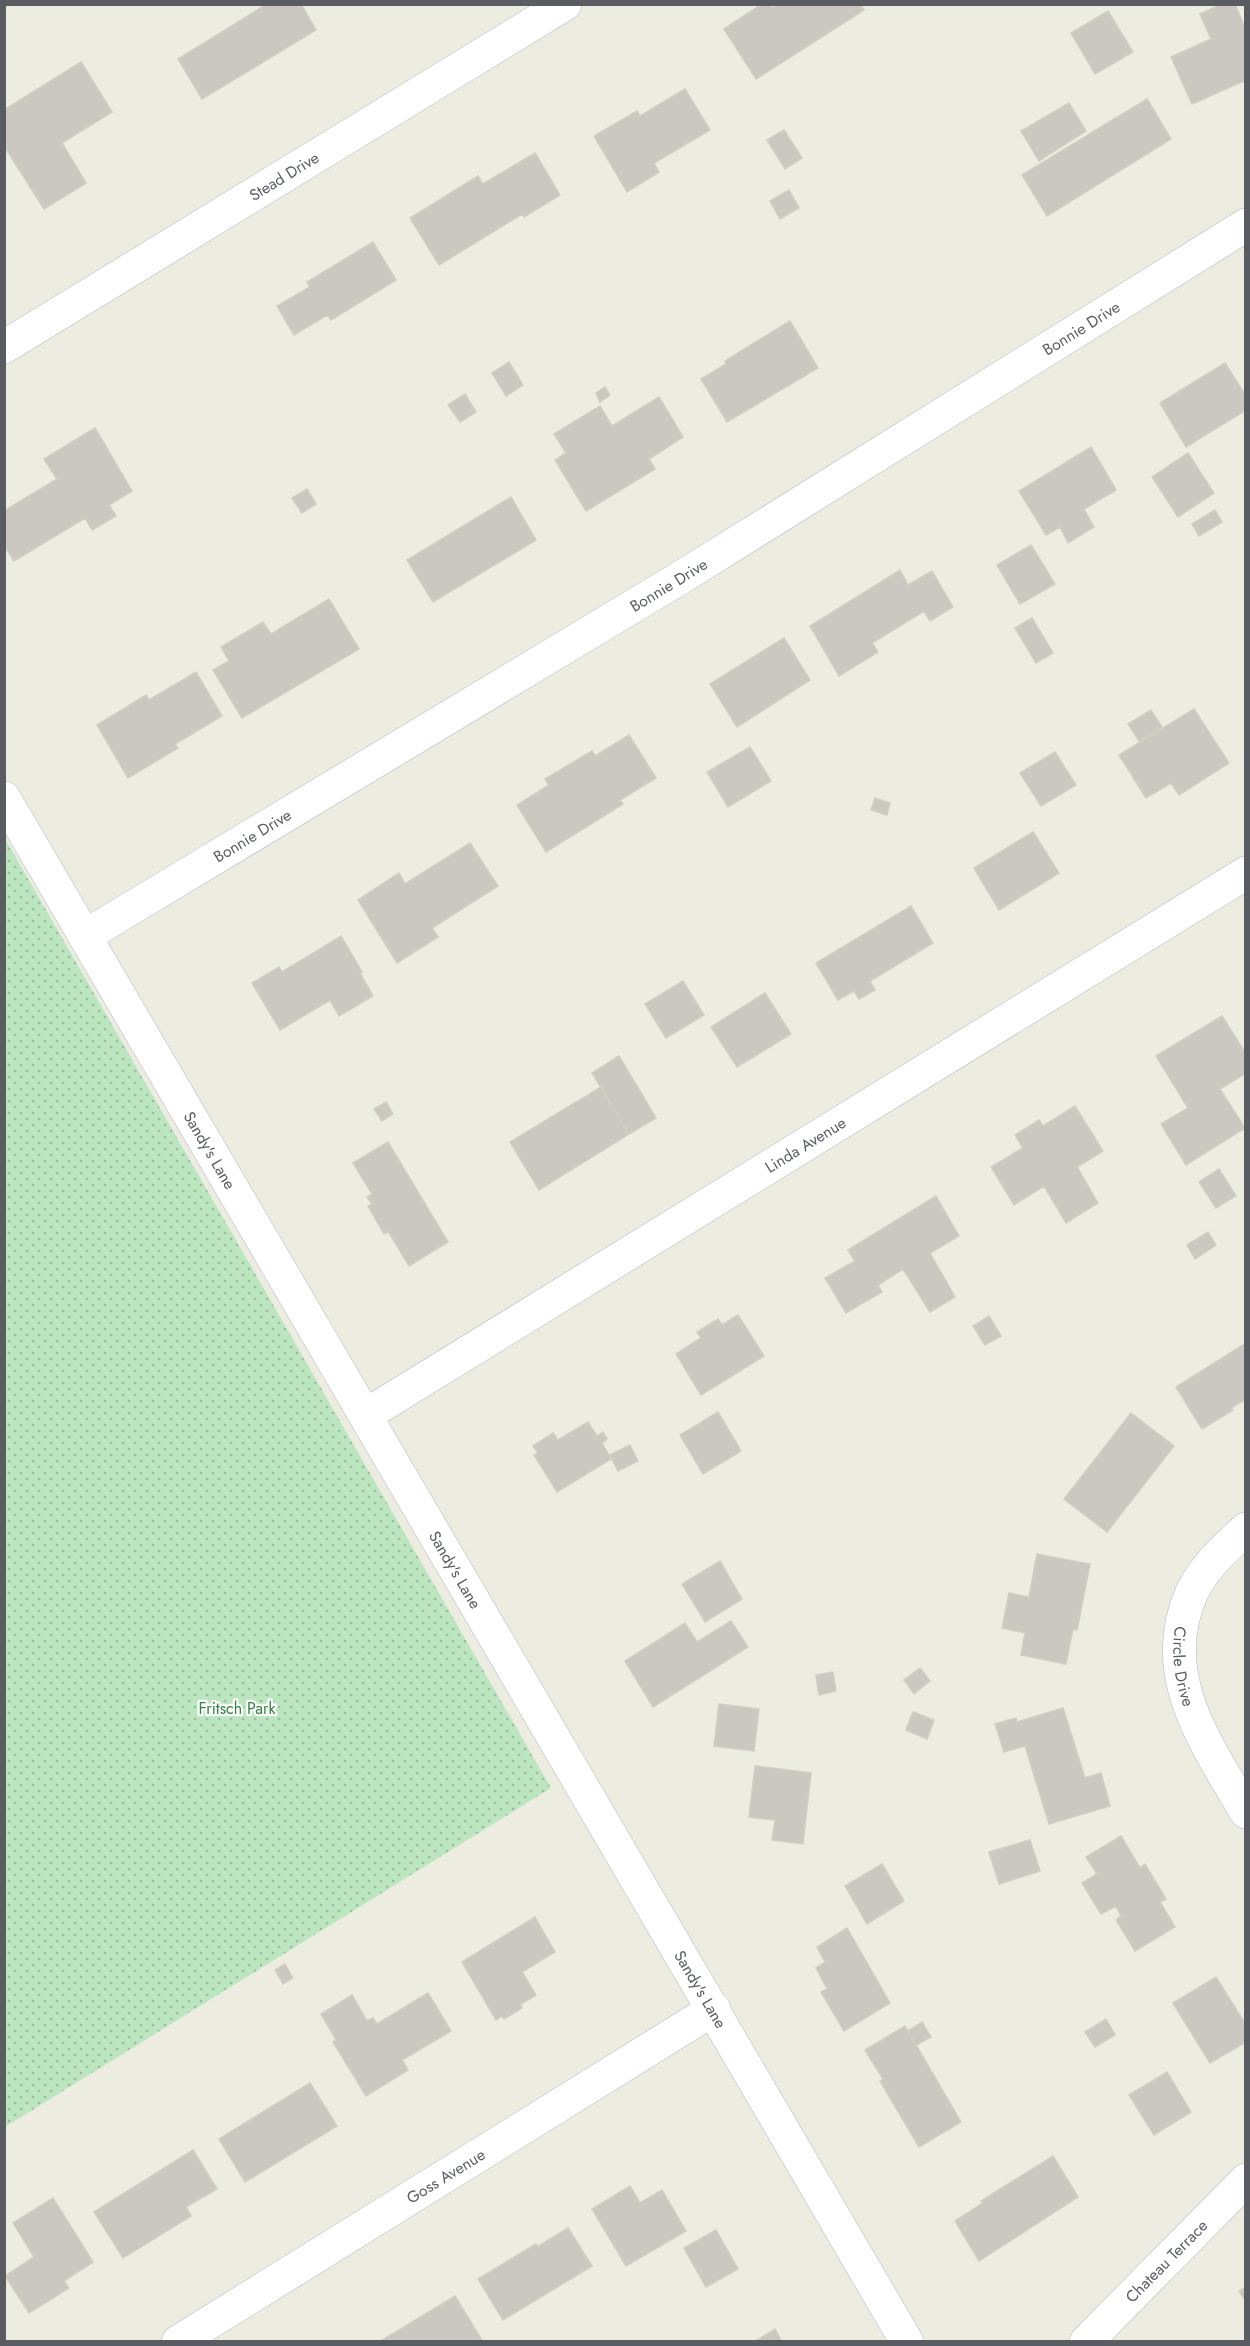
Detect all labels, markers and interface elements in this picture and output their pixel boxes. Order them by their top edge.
street label: Stead Drive [245,146,323,206]
street label: Bonnie Drive [1038,295,1124,361]
street label: Bonnie Drive [625,552,712,617]
street label: Bonnie Drive [209,803,295,868]
street label: Sandy's Lane [178,1107,242,1193]
street label: Linda Avenue [760,1111,850,1178]
street label: Sandy's Lane [423,1526,487,1613]
street label: Circle Drive [1168,1625,1201,1709]
park label: Fritsch Park [199,1697,276,1720]
street label: Sandy's Lane [669,1946,733,2033]
street label: Goss Avenue [402,2143,489,2209]
street label: Chateau Terrace [1120,2214,1213,2308]

